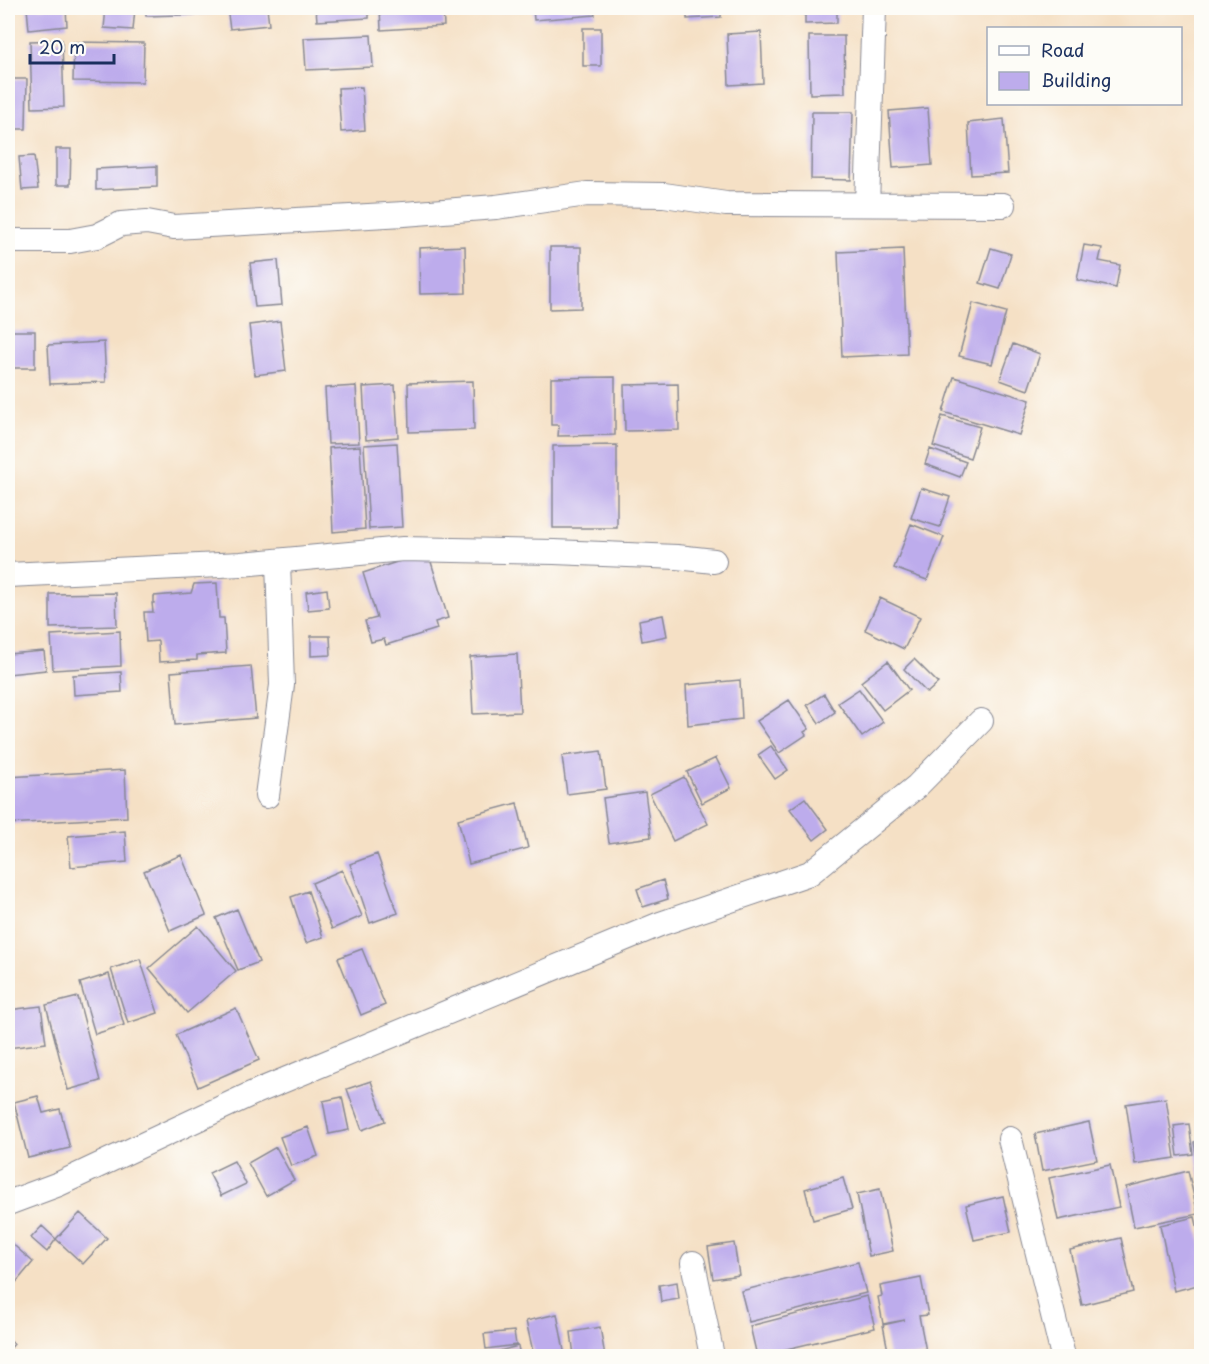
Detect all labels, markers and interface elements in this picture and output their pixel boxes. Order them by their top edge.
scale bar [30,27,114,65]
legend [987,27,1182,105]
text: 20 m [39,33,85,60]
text: Road [1041,36,1085,63]
text: Building [1041,66,1111,93]

